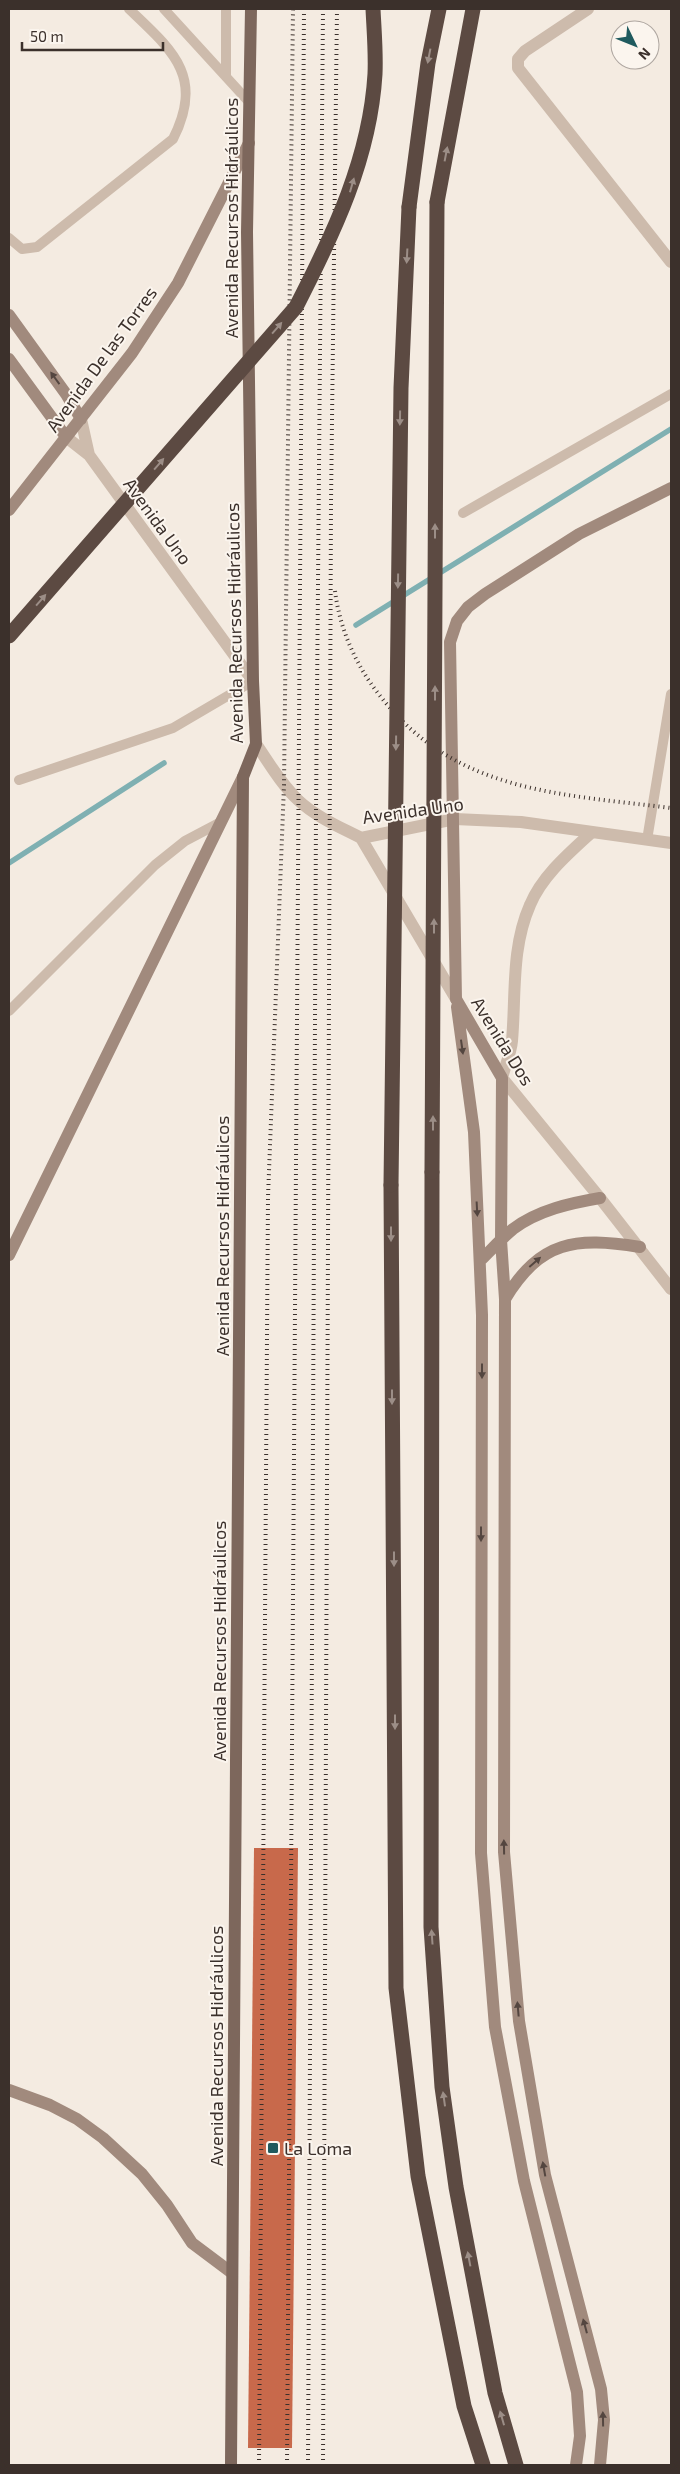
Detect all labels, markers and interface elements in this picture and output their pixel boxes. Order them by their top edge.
scale bar [22,20,164,52]
north arrow [610,20,660,70]
text: 50 m [30,27,64,45]
text: N [635,45,655,64]
one-way arrow [425,49,433,65]
street label: Avenida Recursos Hidráulicos [220,98,242,338]
one-way arrow [442,147,450,162]
one-way arrow [349,178,357,193]
one-way arrow [402,248,410,264]
street label: Avenida De las Torres [41,282,161,436]
one-way arrow [271,322,282,334]
one-way arrow [50,371,60,385]
one-way arrow [396,410,404,426]
one-way arrow [153,458,165,470]
street label: Avenida Uno [119,473,197,569]
street label: Avenida Recursos Hidráulicos [221,503,247,743]
one-way arrow [431,522,439,538]
one-way arrow [394,573,402,589]
one-way arrow [35,593,46,606]
one-way arrow [431,685,439,701]
one-way arrow [392,735,400,751]
street label: Avenida Uno [361,792,465,828]
one-way arrow [430,917,438,933]
street label: Avenida Dos [467,993,539,1089]
one-way arrow [459,1040,467,1056]
one-way arrow [429,1115,437,1131]
street label: Avenida Recursos Hidráulicos [211,1116,233,1356]
one-way arrow [474,1201,482,1217]
one-way arrow [387,1226,395,1242]
one-way arrow [529,1256,541,1268]
one-way arrow [478,1364,486,1380]
one-way arrow [388,1389,396,1405]
street label: Avenida Recursos Hidráulicos [208,1521,230,1761]
one-way arrow [477,1526,485,1542]
one-way arrow [390,1551,398,1567]
one-way arrow [391,1714,399,1730]
one-way arrow [500,1839,508,1855]
street label: Avenida Recursos Hidráulicos [205,1926,227,2166]
one-way arrow [427,1929,435,1945]
one-way arrow [514,2001,522,2017]
one-way arrow [440,2091,448,2107]
place label: La Loma [284,2137,352,2159]
marker: La Loma [266,2141,280,2155]
one-way arrow [540,2162,548,2177]
one-way arrow [465,2251,473,2267]
one-way arrow [581,2319,589,2334]
one-way arrow [498,2411,506,2426]
one-way arrow [599,2411,607,2427]

